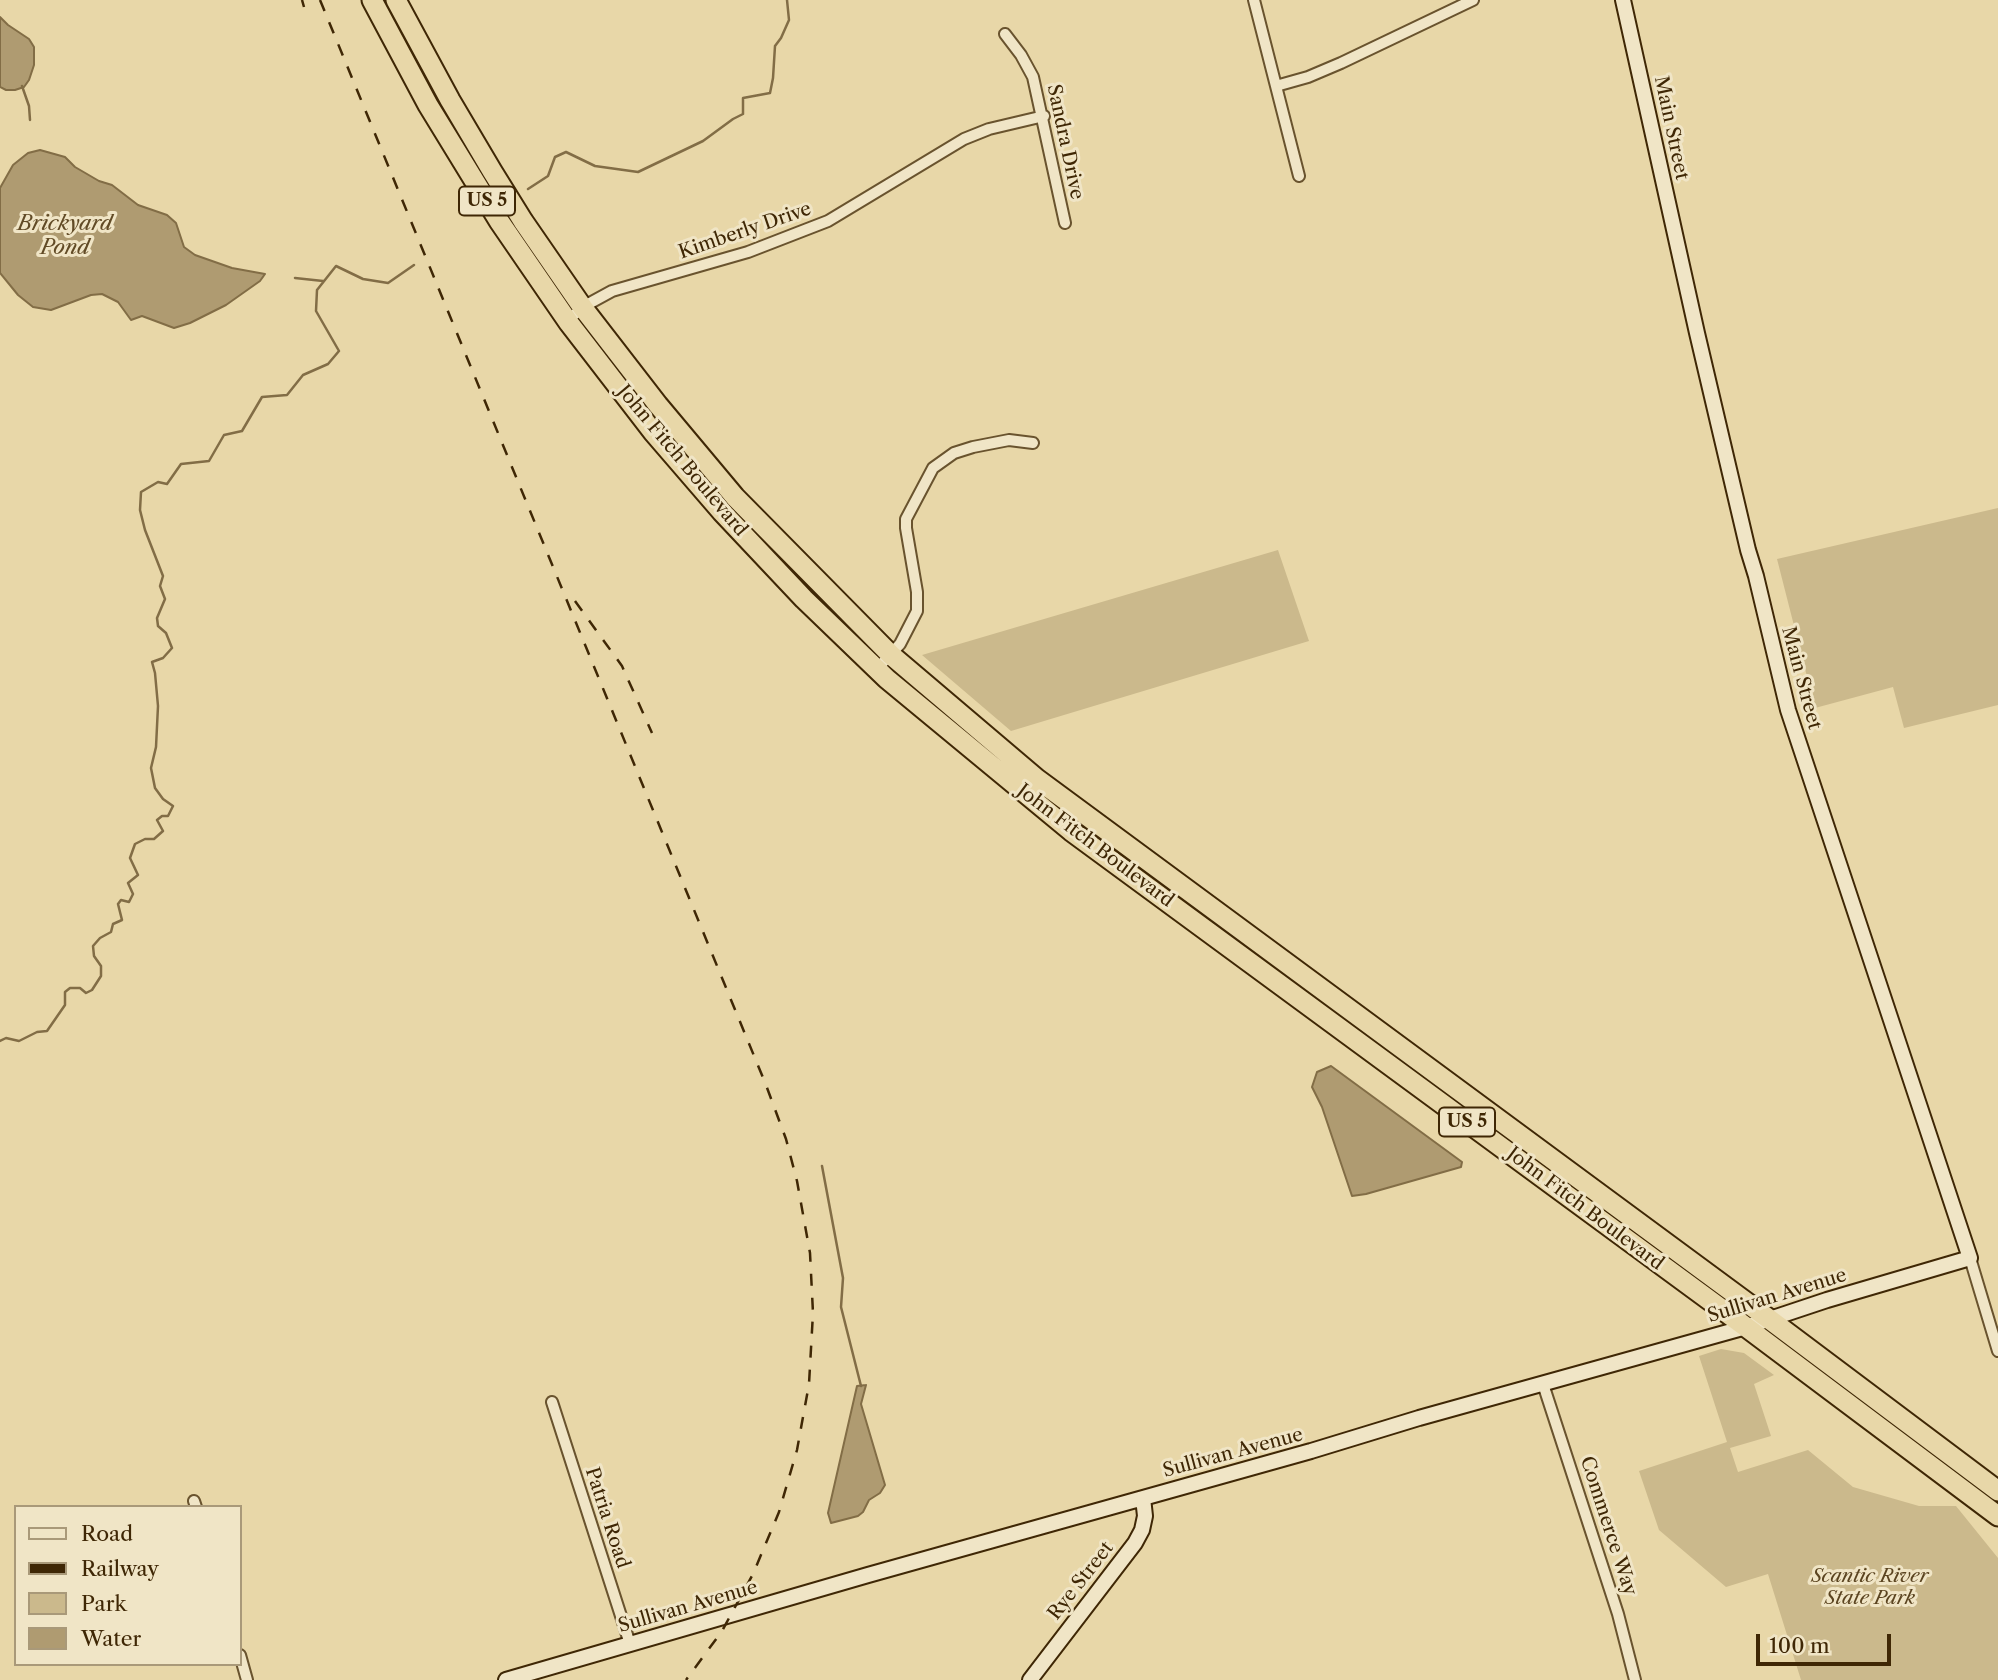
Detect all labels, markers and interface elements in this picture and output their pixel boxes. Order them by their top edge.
street label: Main Street [1649,74,1693,182]
street label: Sandra Drive [1042,82,1088,202]
road number: US 5 [459,186,515,216]
street label: Kimberly Drive [676,198,814,264]
water label: Brickyard Pond [18,211,112,261]
street label: John Fitch Boulevard [612,381,752,541]
street label: Main Street [1776,624,1826,732]
street label: John Fitch Boulevard [1012,780,1178,912]
road number: US 5 [1439,1107,1495,1136]
street label: John Fitch Boulevard [1502,1143,1668,1275]
street label: Sullivan Avenue [1705,1264,1849,1328]
street label: Sullivan Avenue [1160,1423,1306,1483]
street label: Commerce Way [1575,1454,1641,1598]
street label: Patria Road [580,1465,634,1571]
legend [14,1505,242,1666]
text: Road [81,1521,133,1546]
street label: Rye Street [1043,1537,1119,1625]
text: Railway [81,1556,159,1581]
park label: Scantic River State Park [1811,1566,1929,1610]
street label: Sullivan Avenue [616,1576,760,1638]
text: Park [81,1591,127,1616]
scale bar [1760,1620,1895,1664]
text: Water [81,1626,141,1651]
text: 100 m [1769,1633,1830,1658]

